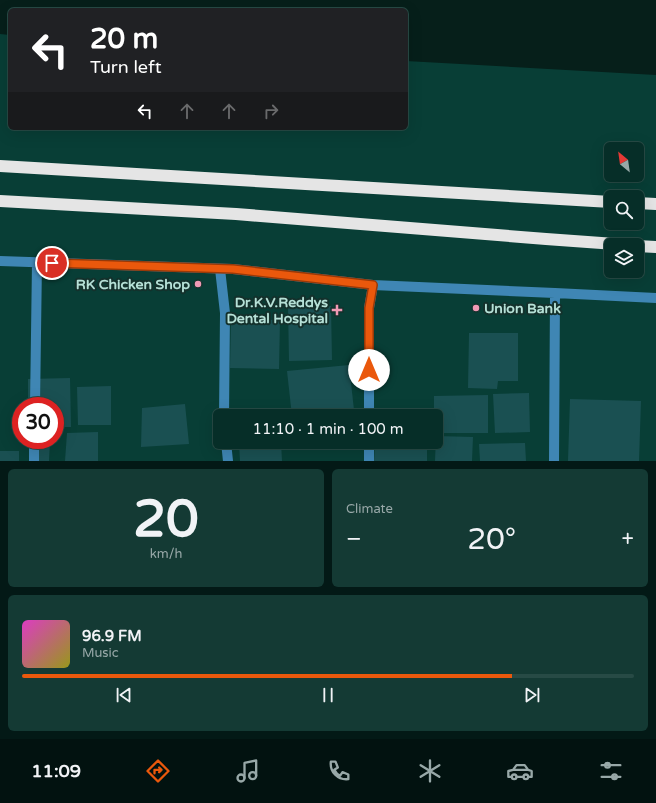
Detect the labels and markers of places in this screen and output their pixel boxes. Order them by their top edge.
pin [35,246,69,280]
place label: RK Chicken Shop [76,276,190,293]
marker: RK Chicken Shop [193,279,203,289]
place label: Dr.K.V.Reddys Dental Hospital [227,294,328,327]
place label: Union Bank [484,300,561,317]
marker: Union Bank [471,303,481,313]
marker: Dr.K.V.Reddys Dental Hospital [331,304,343,316]

